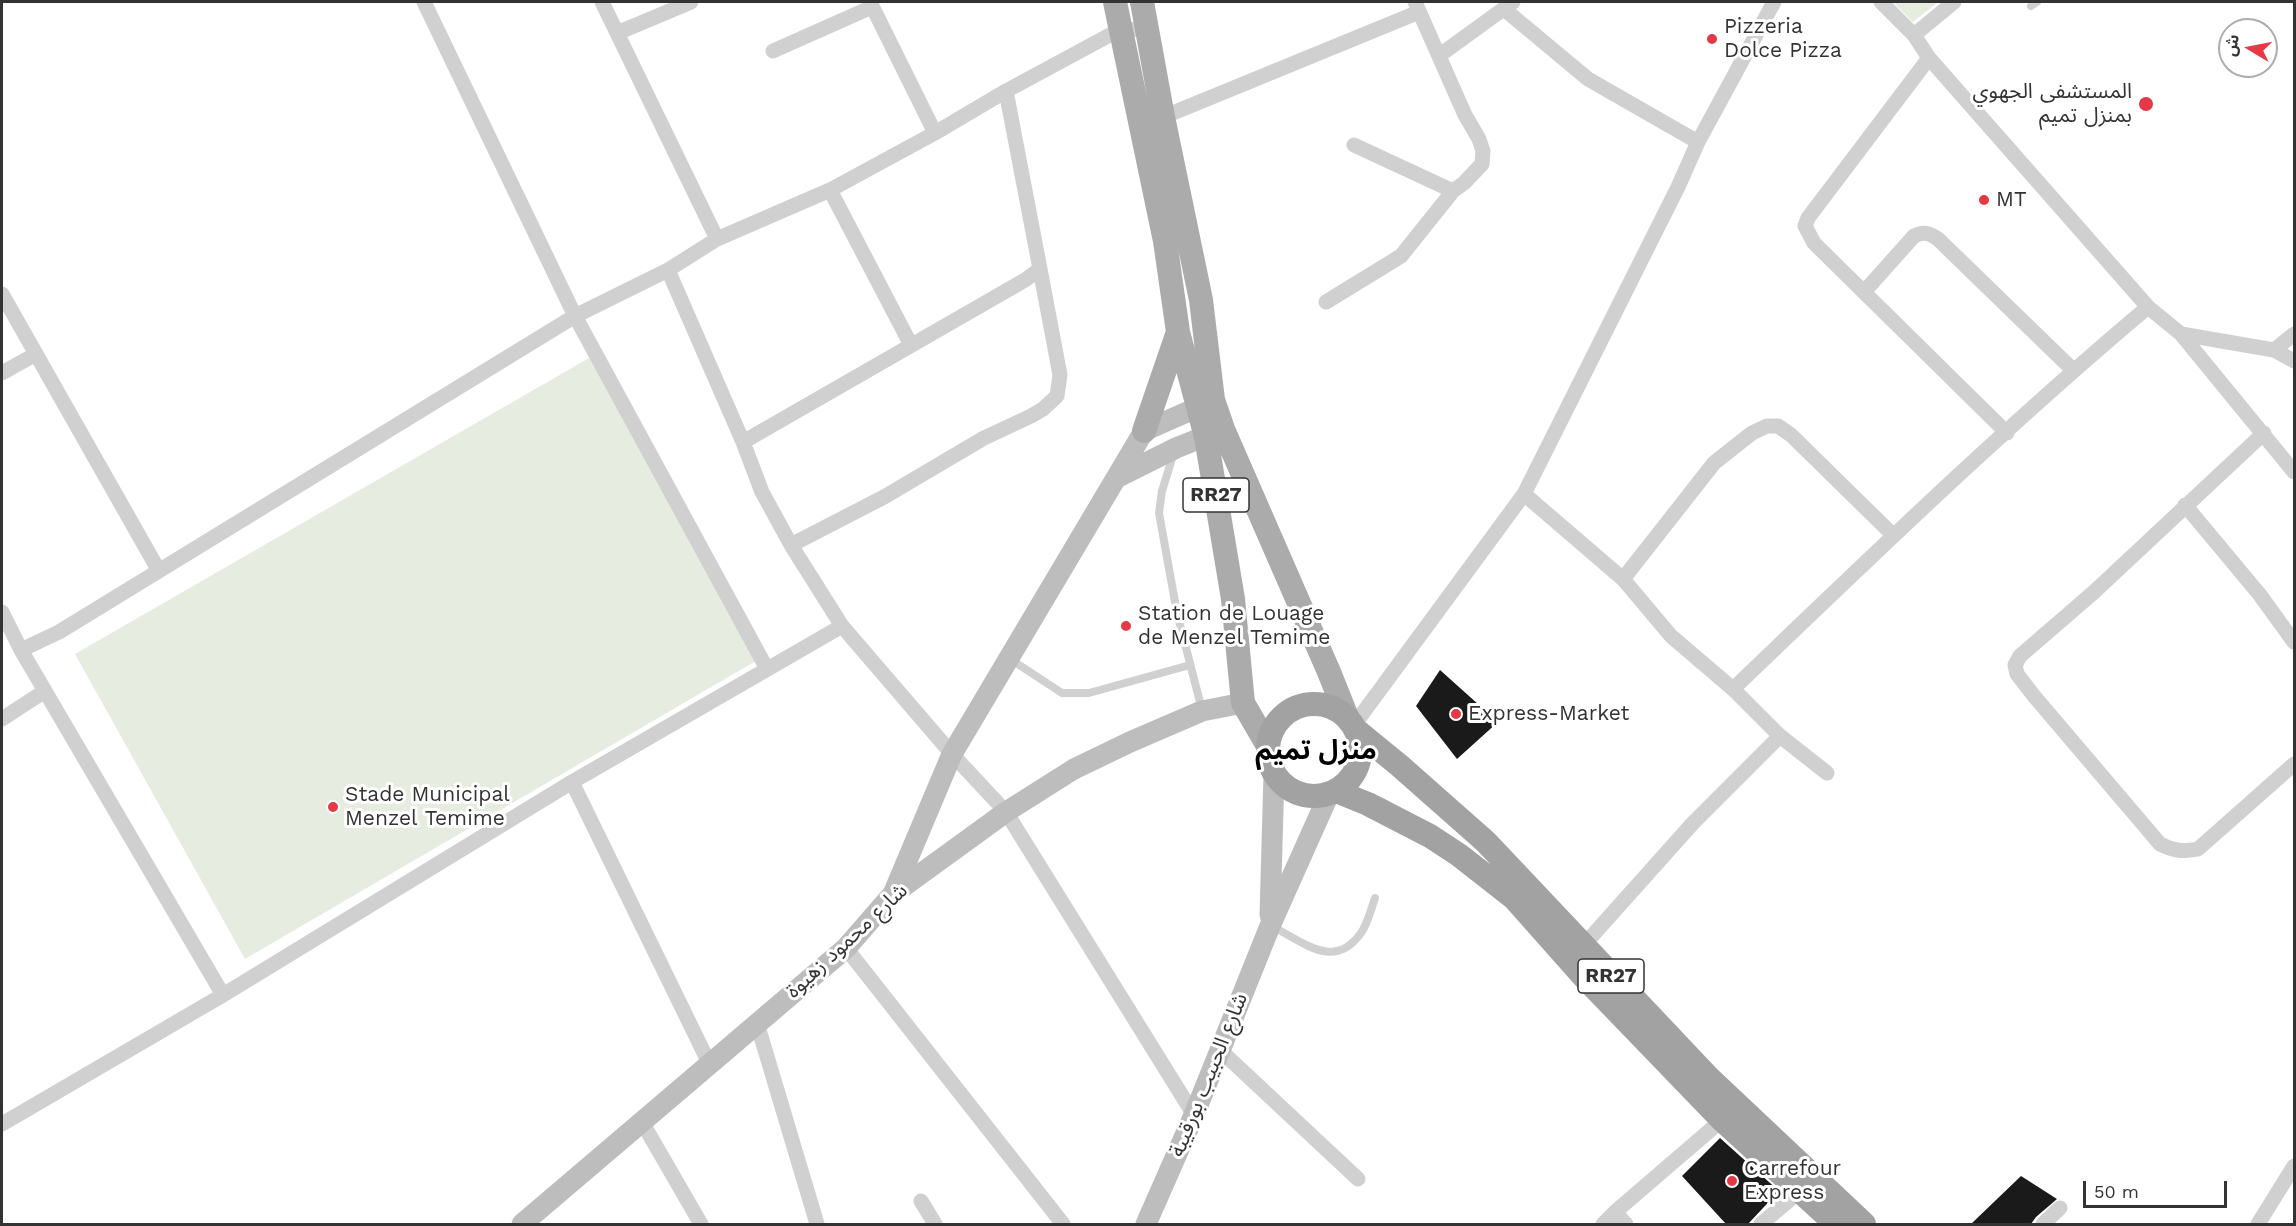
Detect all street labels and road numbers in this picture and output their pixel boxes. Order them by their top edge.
road number: RR27 [1183,478,1249,512]
street label: شارع محمود زهيوة [781,878,913,1004]
road number: RR27 [1578,959,1644,993]
street label: شارع الحبيب بورقيبة [1165,989,1253,1161]

